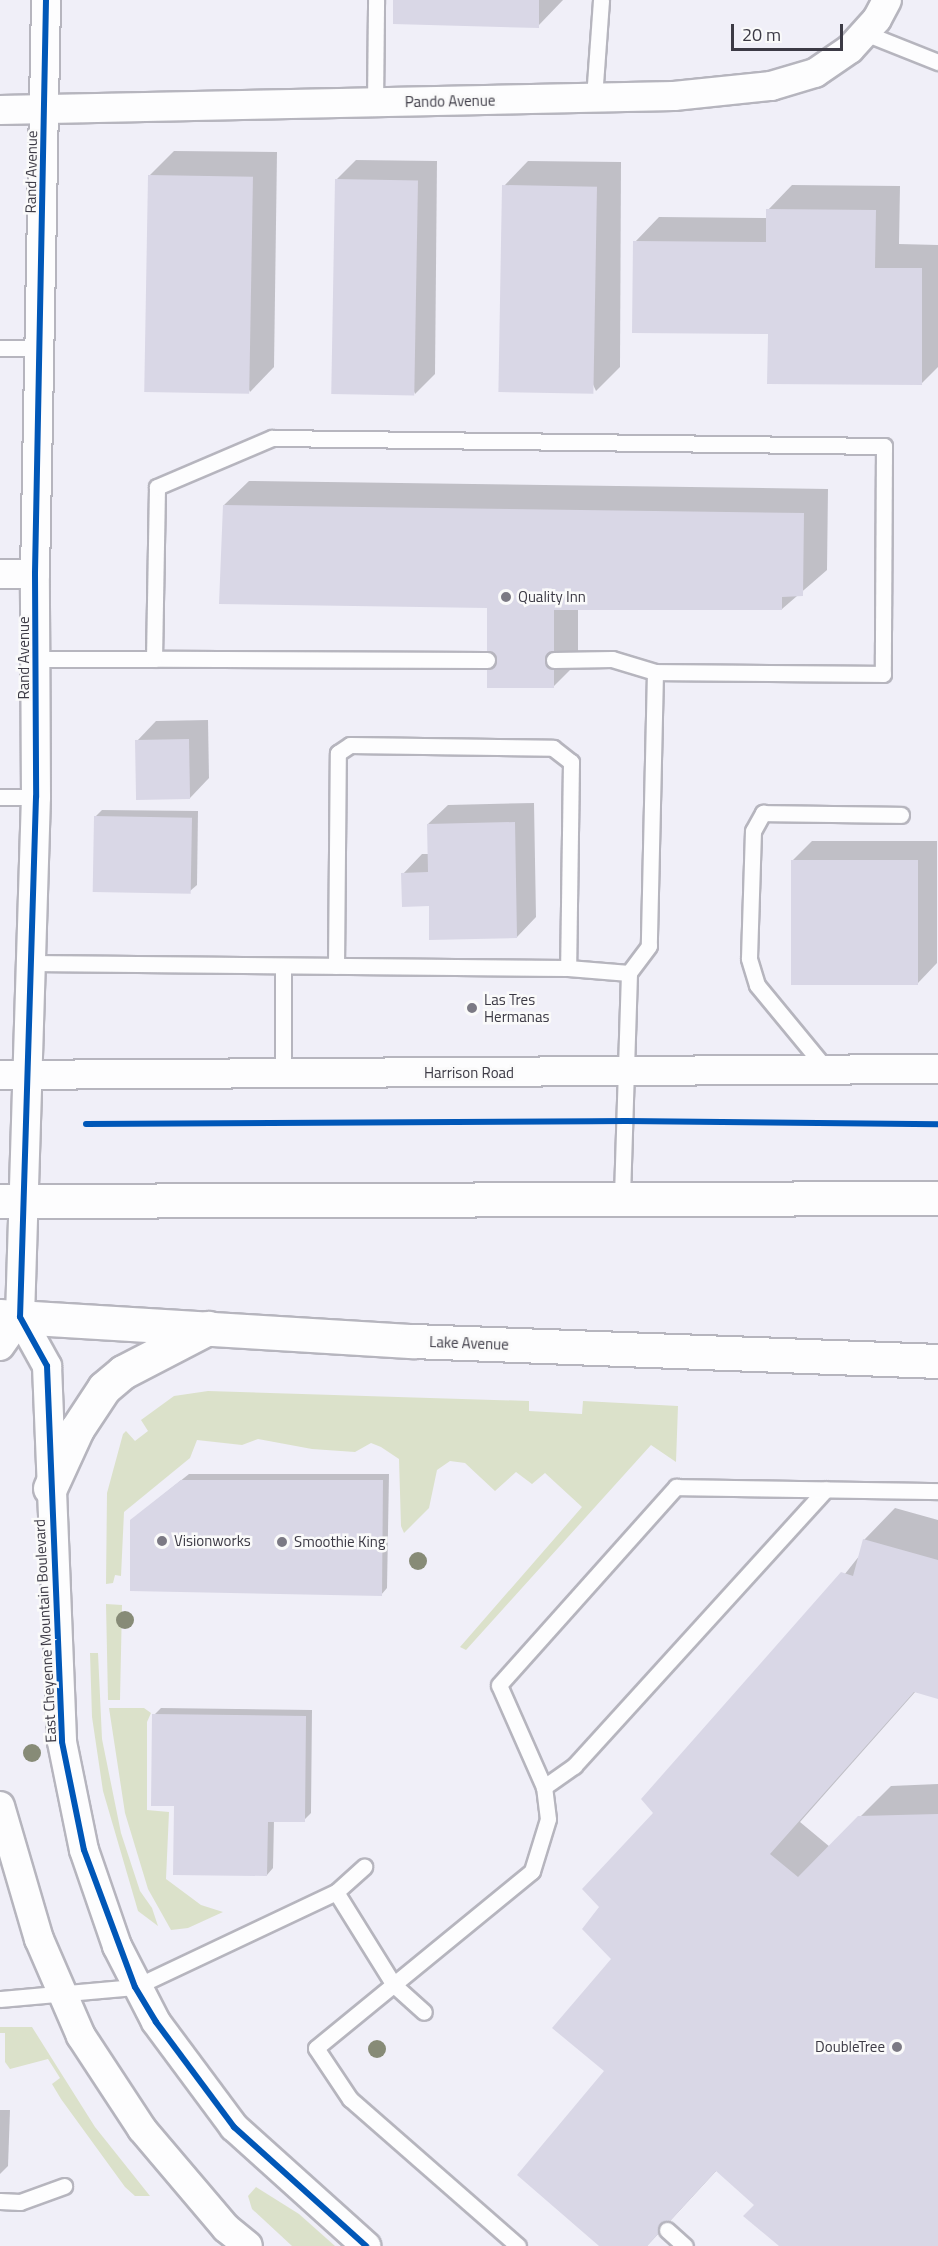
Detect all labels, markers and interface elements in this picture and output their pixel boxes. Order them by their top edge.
scale bar [734,12,846,50]
text: 20 m [742,21,781,48]
street label: Pando Avenue [405,91,495,111]
street label: Rand Avenue [21,130,41,214]
place label: Quality Inn [518,588,586,606]
marker: Quality Inn [499,590,513,604]
street label: Rand Avenue [15,617,33,699]
place label: Las Tres Hermanas [484,990,549,1025]
marker: Las Tres Hermanas [465,1001,479,1015]
street label: Harrison Road [424,1064,514,1082]
street label: Lake Avenue [429,1333,509,1353]
street label: East Cheyenne Mountain Boulevard [30,1519,60,1743]
place label: Visionworks [174,1532,251,1550]
place label: Smoothie King [294,1533,386,1551]
marker: Visionworks [155,1534,169,1548]
marker: Smoothie King [275,1535,289,1549]
place label: DoubleTree [815,2038,885,2056]
marker: DoubleTree [890,2040,904,2054]

